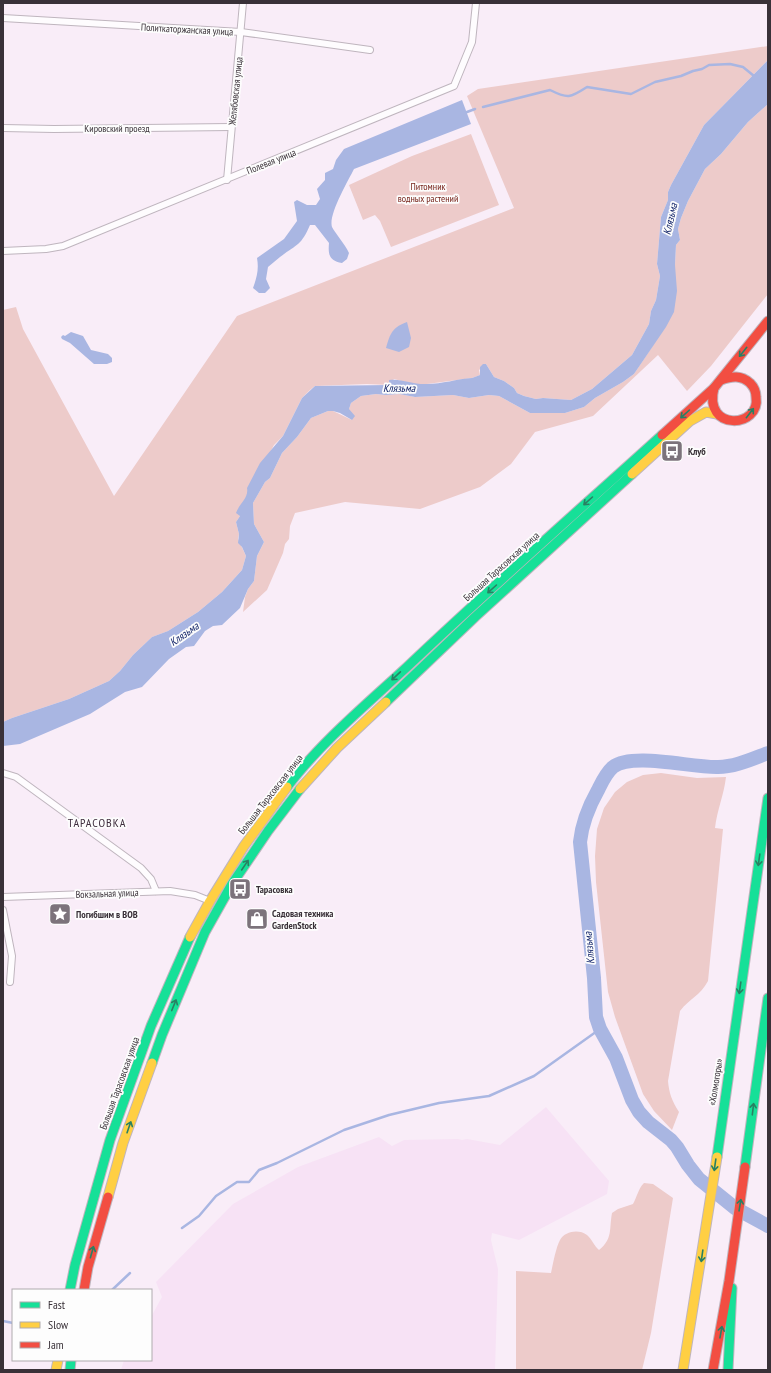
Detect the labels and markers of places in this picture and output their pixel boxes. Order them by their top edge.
bus stop icon: Клуб [659,438,685,464]
place label: Клуб [688,445,706,458]
bus stop icon: Тарасовка [227,876,253,902]
place label: Тарасовка [256,883,293,896]
place icon: Погибшим в ВОВ [47,901,73,927]
shop icon: Садовая техника GardenStock [244,906,270,932]
place label: Садовая техника GardenStock [272,907,333,932]
place label: Погибшим в ВОВ [76,908,138,921]

